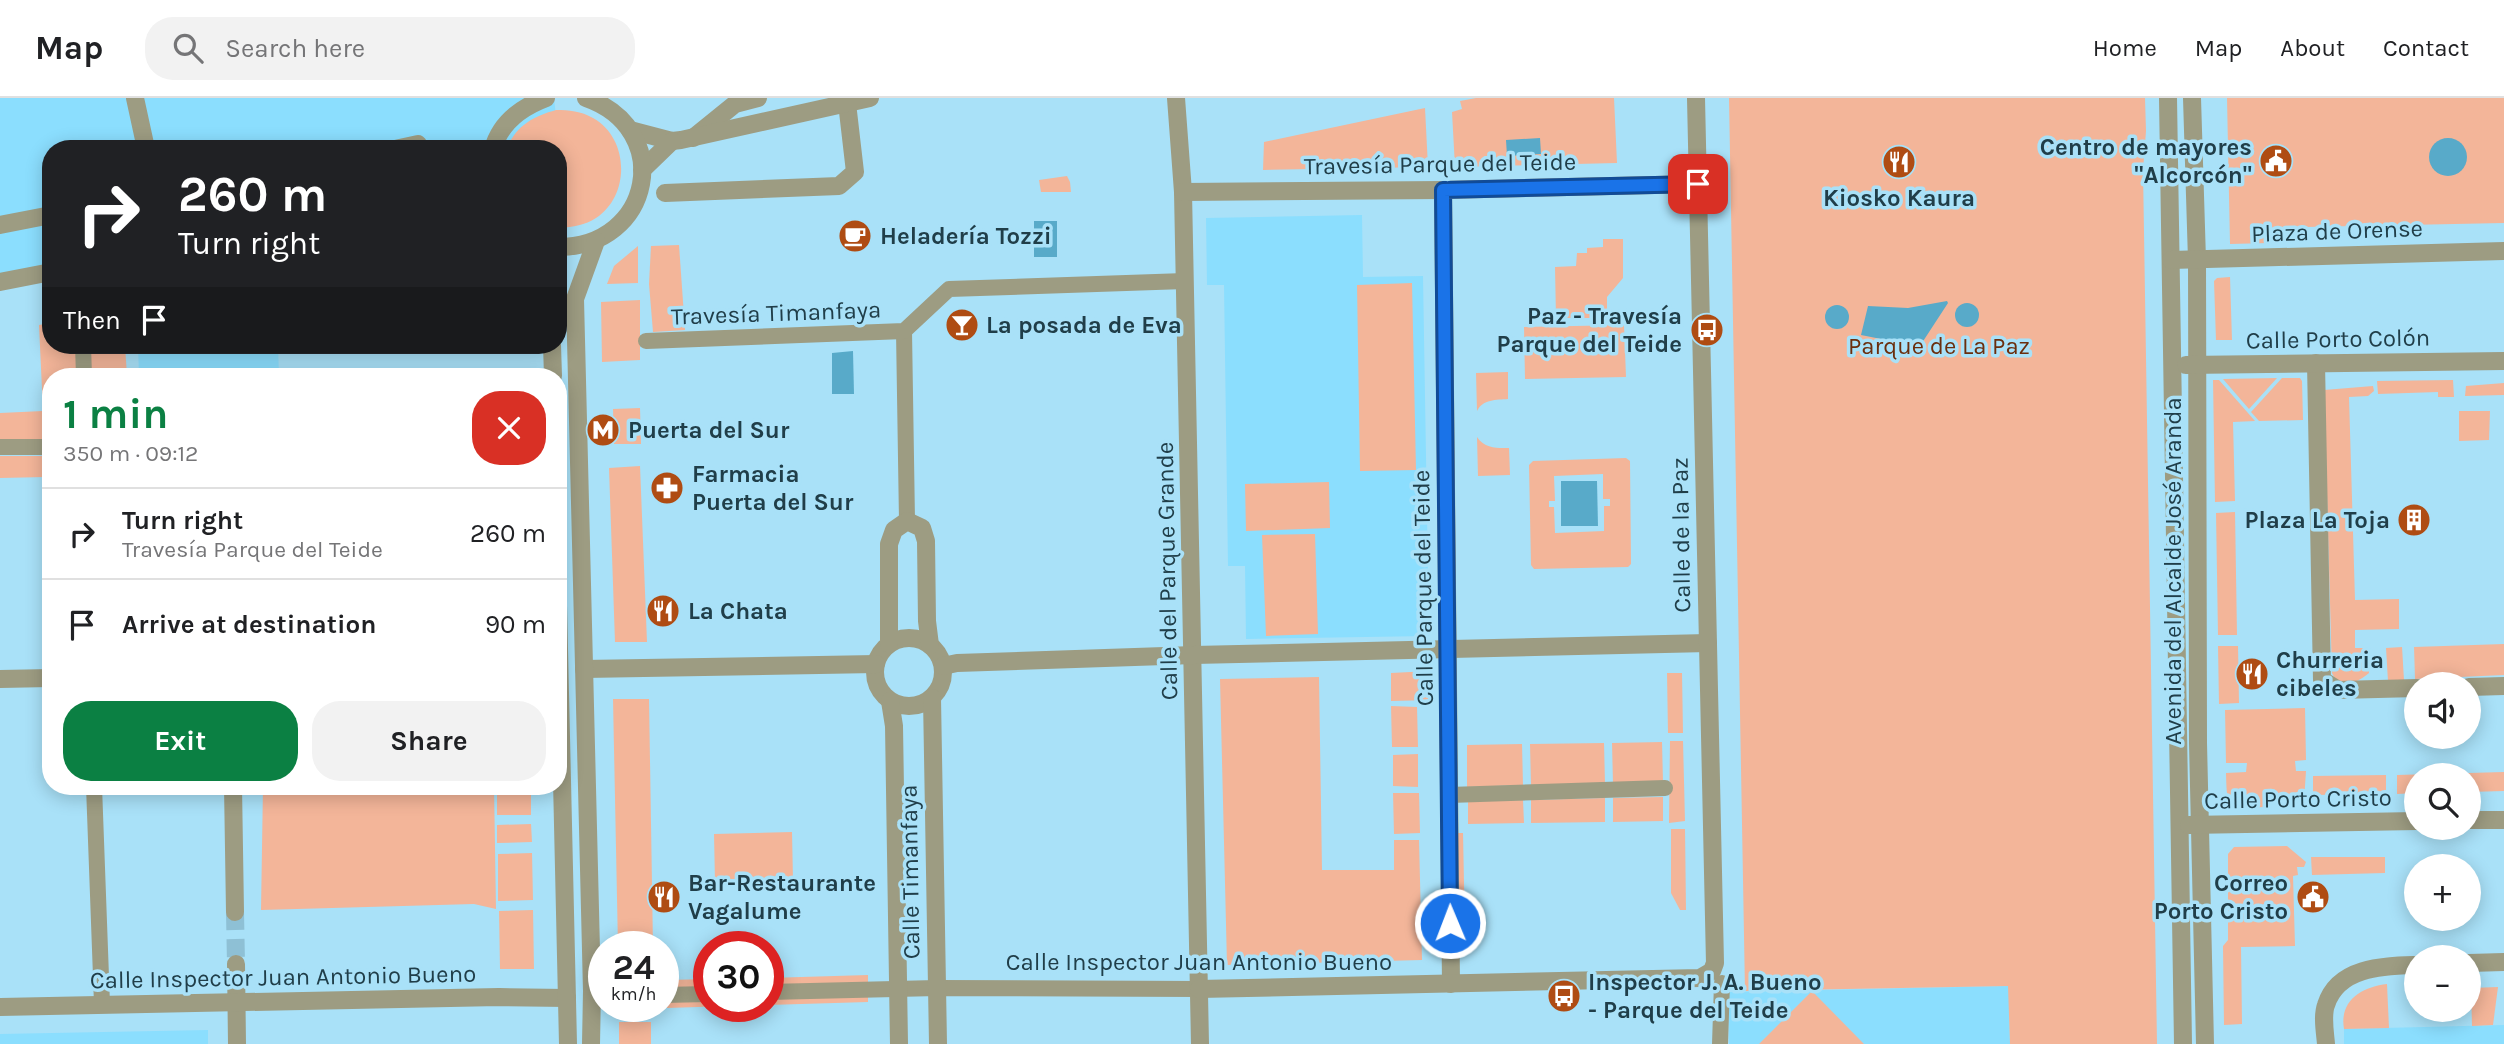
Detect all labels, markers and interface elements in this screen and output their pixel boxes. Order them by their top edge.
search box [145,17,635,80]
text: Map [35,29,103,67]
icon: search [169,29,207,67]
text: Search here [225,33,365,64]
text: Home [2093,34,2157,62]
text: Map [2195,34,2242,62]
text: About [2280,34,2345,62]
text: Contact [2383,34,2469,62]
place label: Centro de mayores "Alcorcón" [2040,133,2252,189]
public building icon: Centro de mayores "Alcorcón" [2257,142,2295,180]
restaurant icon: Kiosko Kaura [1880,143,1918,181]
street label: Travesía Parque del Teide [1304,148,1576,180]
pin [1668,154,1728,214]
icon: arrive [1679,165,1717,203]
text: 260 m [178,166,327,223]
icon: right [63,168,154,259]
place label: Kiosko Kaura [1823,184,1975,212]
street label: Plaza de Orense [2251,214,2423,248]
cafe icon: Heladería Tozzi [836,217,874,255]
place label: Heladería Tozzi [880,222,1052,250]
text: Turn right [178,225,320,262]
street label: Travesía Timanfaya [670,295,882,331]
icon: arrive [135,301,173,339]
place label: Paz - Travesía Parque del Teide [1496,302,1682,358]
text: Then [63,305,121,336]
bar icon: La posada de Eva [943,306,981,344]
place label: La posada de Eva [986,311,1182,339]
bus stop icon: Paz - Travesía Parque del Teide [1688,311,1726,349]
street label: Calle Porto Colón [2246,323,2430,355]
park label: Parque de La Paz [1848,332,2030,360]
text: 1 min [63,389,168,439]
button: close [472,391,546,465]
street label: Avenida del Alcalde José Aranda [2159,397,2187,745]
metro station icon: Puerta del Sur [584,411,622,449]
place label: Puerta del Sur [628,416,790,444]
text: 350 m · 09:12 [63,440,198,467]
street label: Calle del Parque Grande [1151,442,1183,700]
street label: Calle de la Paz [1666,457,1696,613]
place label: Farmacia Puerta del Sur [692,460,854,516]
pharmacy icon: Farmacia Puerta del Sur [648,469,686,507]
street label: Calle Parque del Teide [1407,470,1439,706]
building icon: Plaza La Toja [2395,501,2433,539]
text: Turn right [122,505,243,536]
place label: Plaza La Toja [2245,506,2390,534]
icon: right [63,515,101,553]
text: 260 m [470,518,546,549]
text: Travesía Parque del Teide [122,536,383,563]
restaurant icon: La Chata [644,592,682,630]
place label: La Chata [688,597,788,625]
icon: arrive [63,606,101,644]
text: Arrive at destination [122,609,376,640]
text: 90 m [485,609,546,640]
place label: Churreria cibeles [2276,646,2384,702]
restaurant icon: Churreria cibeles [2233,655,2271,693]
map controls [2404,672,2481,1022]
button: sound [2404,672,2481,749]
button: Exit [63,701,298,781]
button: Share [312,701,546,781]
button: search [2404,763,2481,840]
street label: Calle Porto Cristo [2204,783,2392,815]
street label: Calle Timanfaya [894,785,926,959]
button: + [2404,854,2481,931]
place label: Bar-Restaurante Vagalume [688,869,876,925]
place label: Correo Porto Cristo [2154,869,2288,925]
restaurant icon: Bar-Restaurante Vagalume [645,878,683,916]
public building icon: Correo Porto Cristo [2294,878,2332,916]
position arrow [1413,886,1487,960]
speed limit sign: 30 [693,931,784,1022]
button: − [2404,945,2481,1022]
text: 24 [613,947,655,988]
street label: Calle Inspector Juan Antonio Bueno [1006,948,1392,976]
street label: Calle Inspector Juan Antonio Bueno [90,960,476,994]
place label: Inspector J. A. Bueno - Parque del Teide [1588,968,1822,1024]
bus stop icon: Inspector J. A. Bueno - Parque del Teide [1545,977,1583,1015]
text: km/h [611,983,656,1005]

